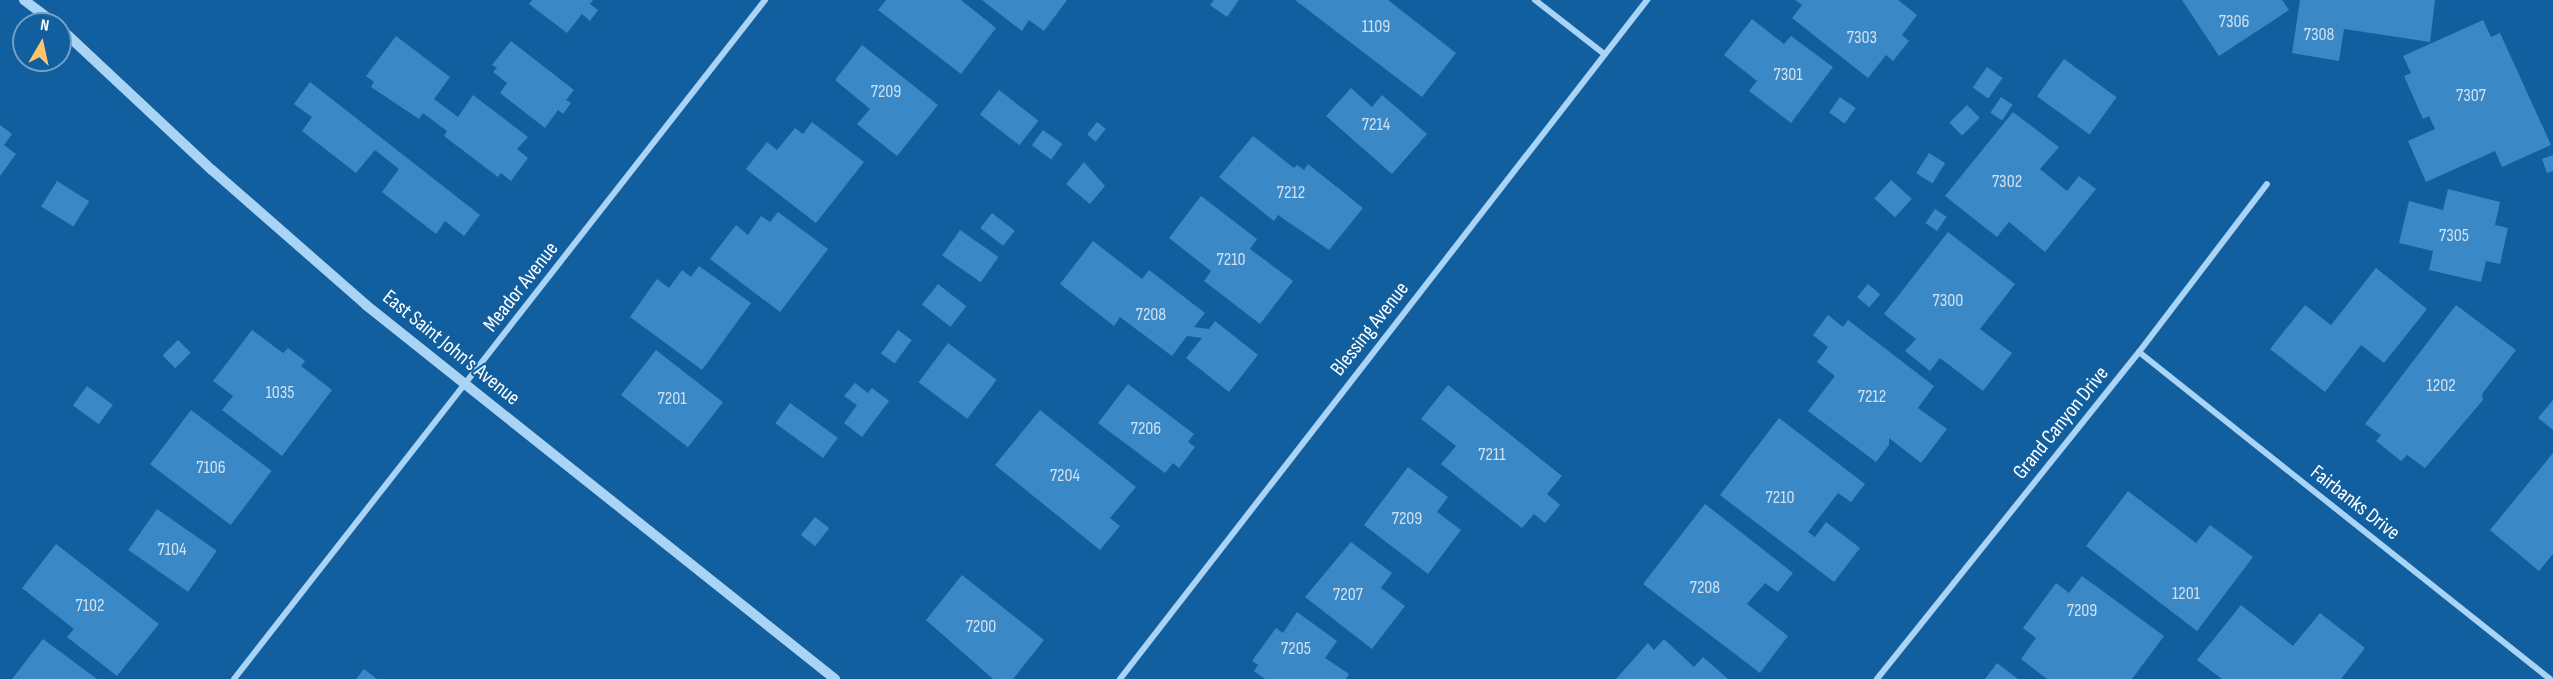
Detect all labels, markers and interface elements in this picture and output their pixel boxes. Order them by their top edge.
house number: 7306 [2219,11,2249,33]
north arrow [12,12,72,72]
text: N [39,16,50,36]
house number: 1109 [1362,16,1390,38]
house number: 7308 [2304,24,2334,46]
house number: 7303 [1847,27,1877,49]
house number: 7301 [1773,64,1803,86]
house number: 7209 [871,81,901,103]
house number: 7307 [2456,85,2486,107]
house number: 7214 [1362,114,1390,136]
house number: 7302 [1992,171,2022,193]
house number: 7212 [1277,182,1305,204]
house number: 7305 [2439,225,2469,247]
street label: Meador Avenue [478,237,564,337]
house number: 7210 [1217,249,1245,271]
street label: Blessing Avenue [1325,277,1415,381]
street label: East Saint John's Avenue [377,285,525,411]
house number: 7300 [1933,290,1963,312]
house number: 7208 [1136,304,1166,326]
street label: Grand Canyon Drive [2008,362,2114,484]
house number: 1202 [2426,375,2456,397]
house number: 1035 [265,382,295,404]
house number: 7212 [1858,386,1886,408]
house number: 7201 [658,388,686,410]
house number: 7206 [1131,418,1161,440]
house number: 7211 [1478,444,1506,466]
house number: 7106 [196,457,226,479]
street label: Fairbanks Drive [2305,460,2405,546]
house number: 7204 [1050,465,1080,487]
house number: 7210 [1766,487,1794,509]
house number: 7209 [1392,508,1422,530]
house number: 7104 [157,539,187,561]
house number: 7208 [1690,577,1720,599]
house number: 1201 [2172,583,2200,605]
house number: 7207 [1333,584,1363,606]
house number: 7102 [75,595,105,617]
house number: 7209 [2067,600,2097,622]
house number: 7200 [966,616,996,638]
house number: 7205 [1281,638,1311,660]

